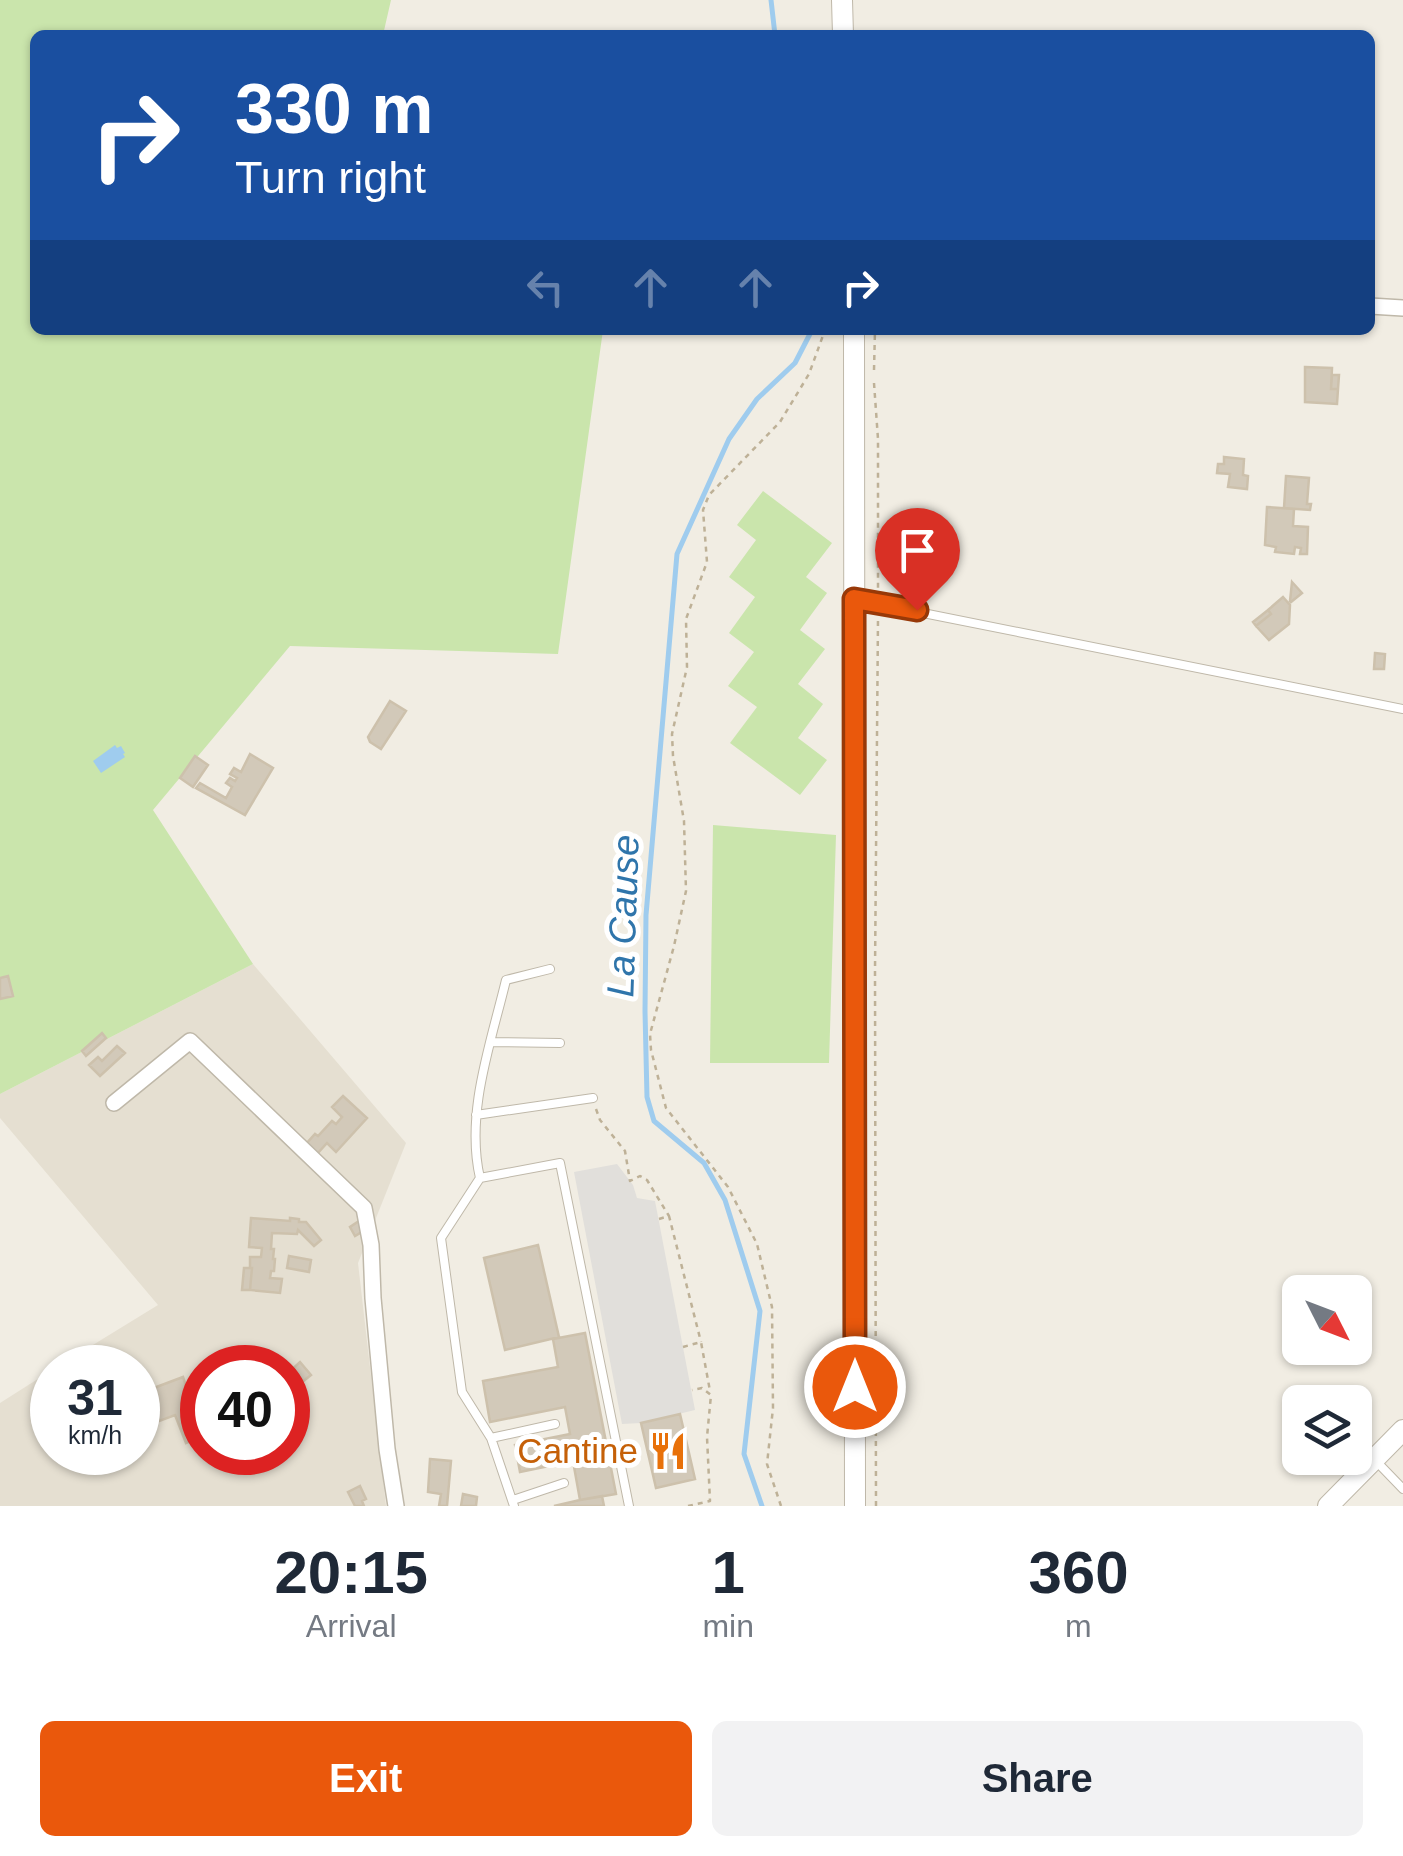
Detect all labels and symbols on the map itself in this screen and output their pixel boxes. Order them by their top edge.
pin [875,508,960,611]
water label: La Cause [599,834,647,998]
north arrow [1282,1275,1372,1365]
position arrow [803,1335,907,1439]
speed limit sign: 40 [180,1345,310,1475]
restaurant icon: Cantine [647,1430,689,1472]
place label: Cantine [517,1431,638,1470]

